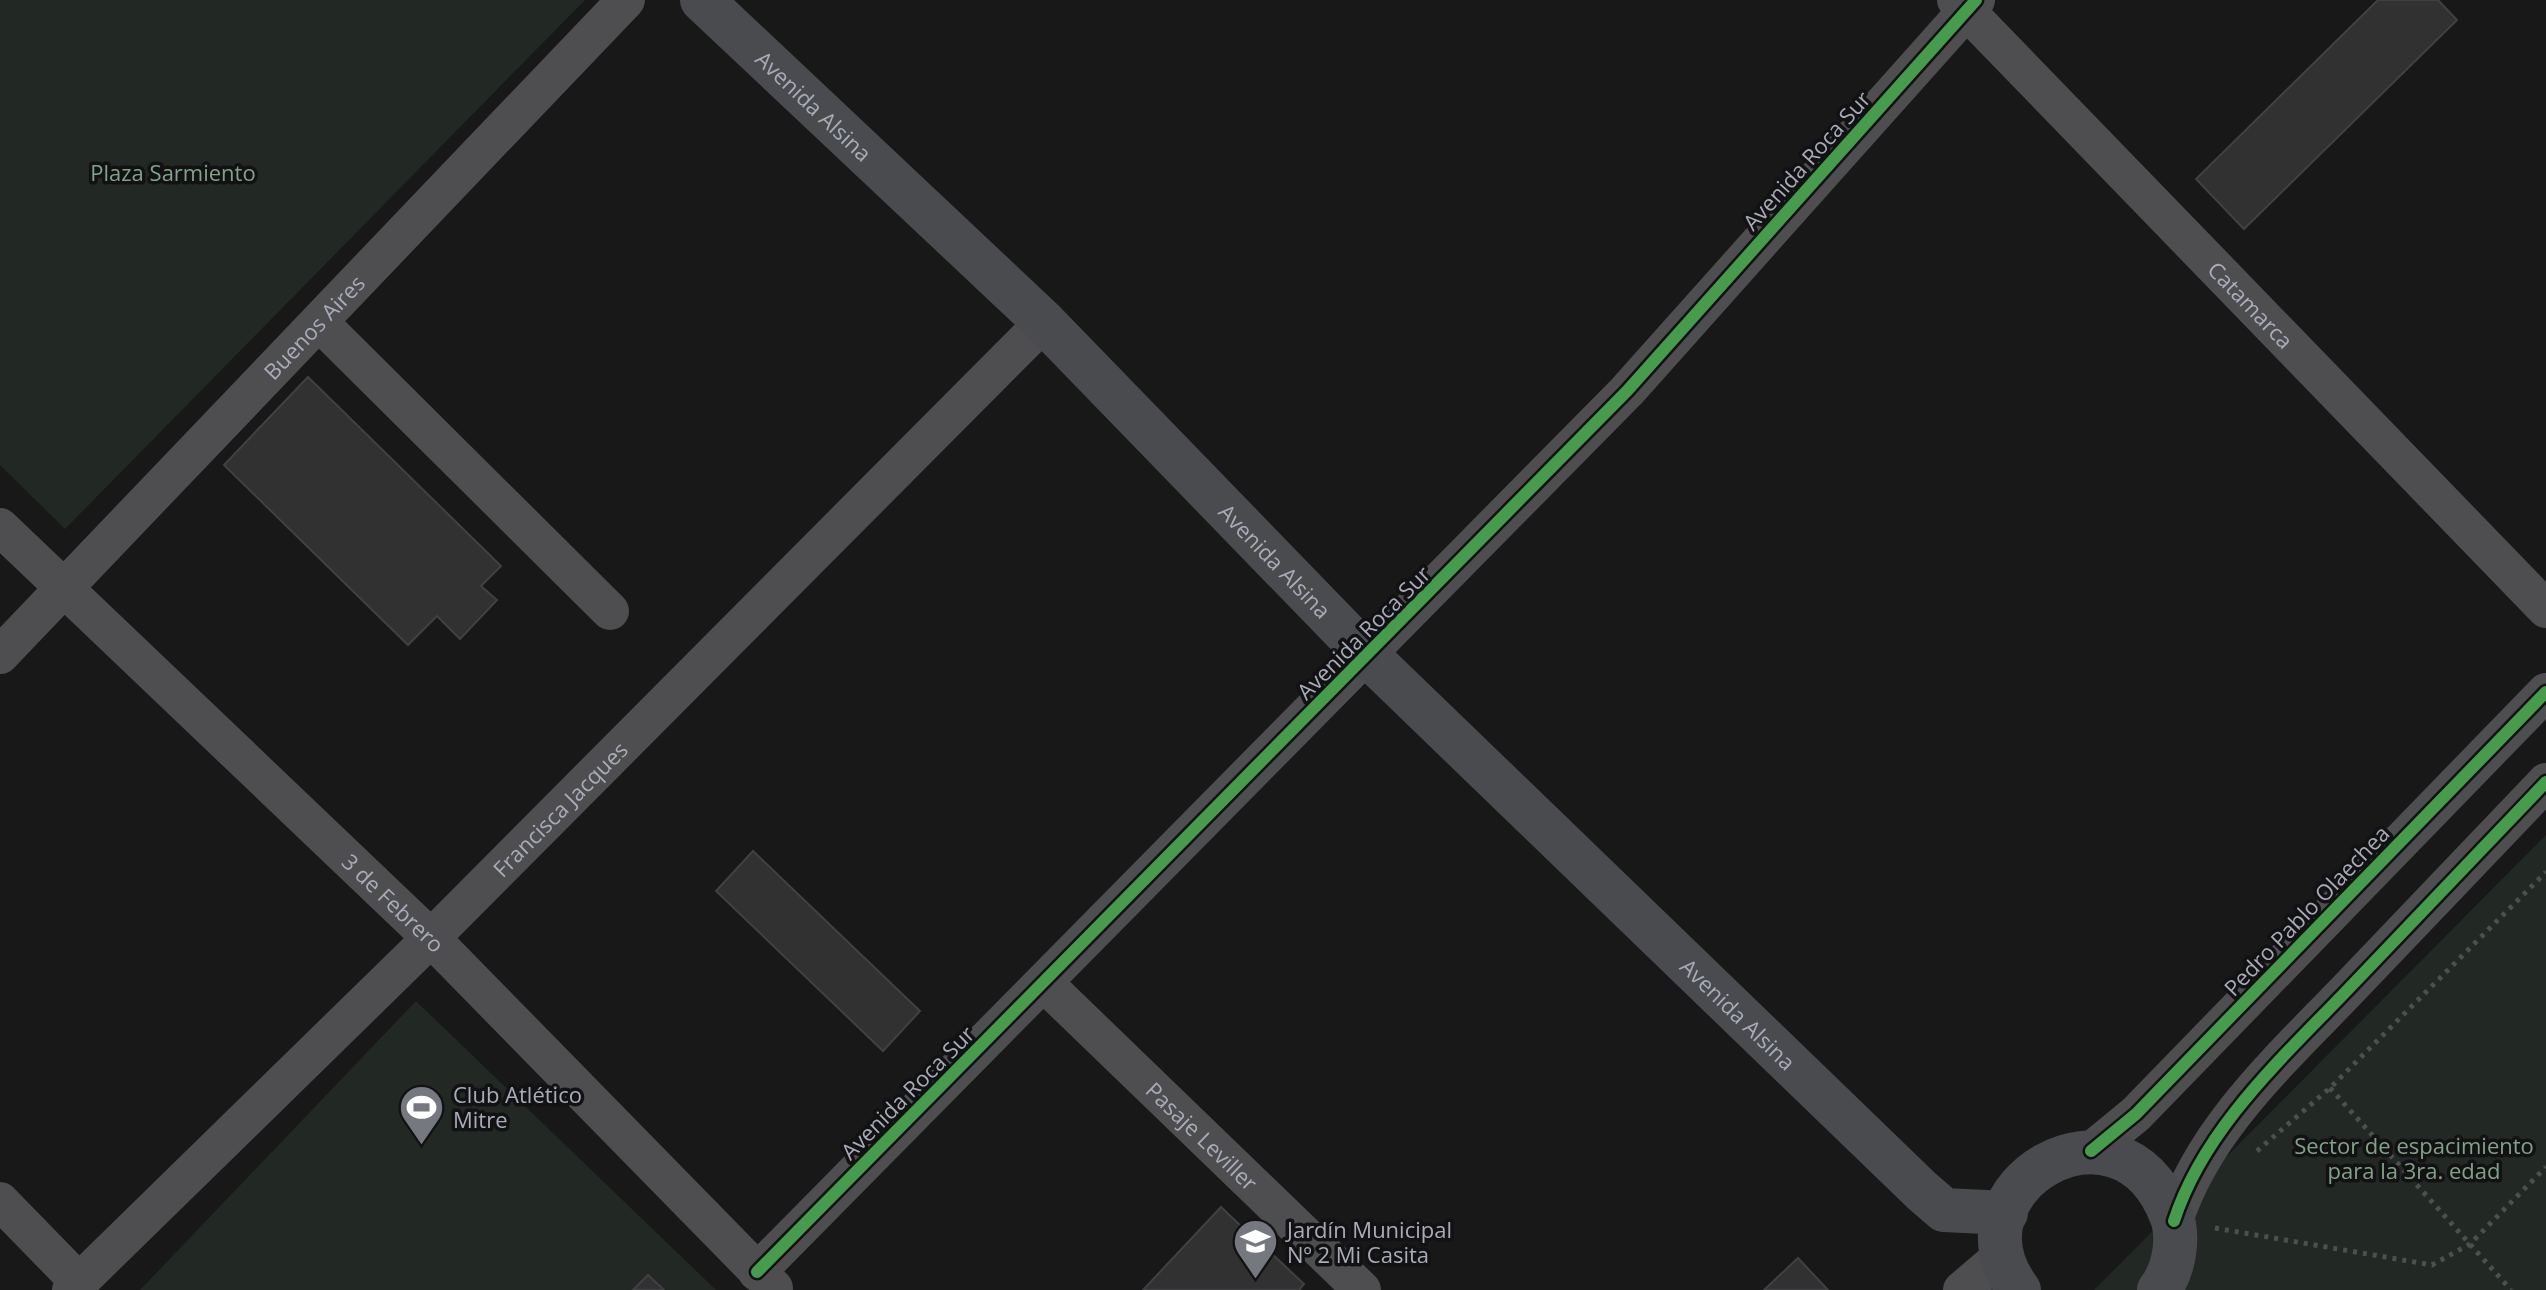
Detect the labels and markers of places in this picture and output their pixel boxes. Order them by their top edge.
place label: Club Atlético Mitre [453,1079,582,1134]
sports icon: Club Atlético Mitre [398,1083,446,1146]
place label: Jardín Municipal Nº 2 Mi Casita [1285,1214,1452,1269]
school or university icon: Jardín Municipal Nº 2 Mi Casita [1232,1218,1280,1281]

